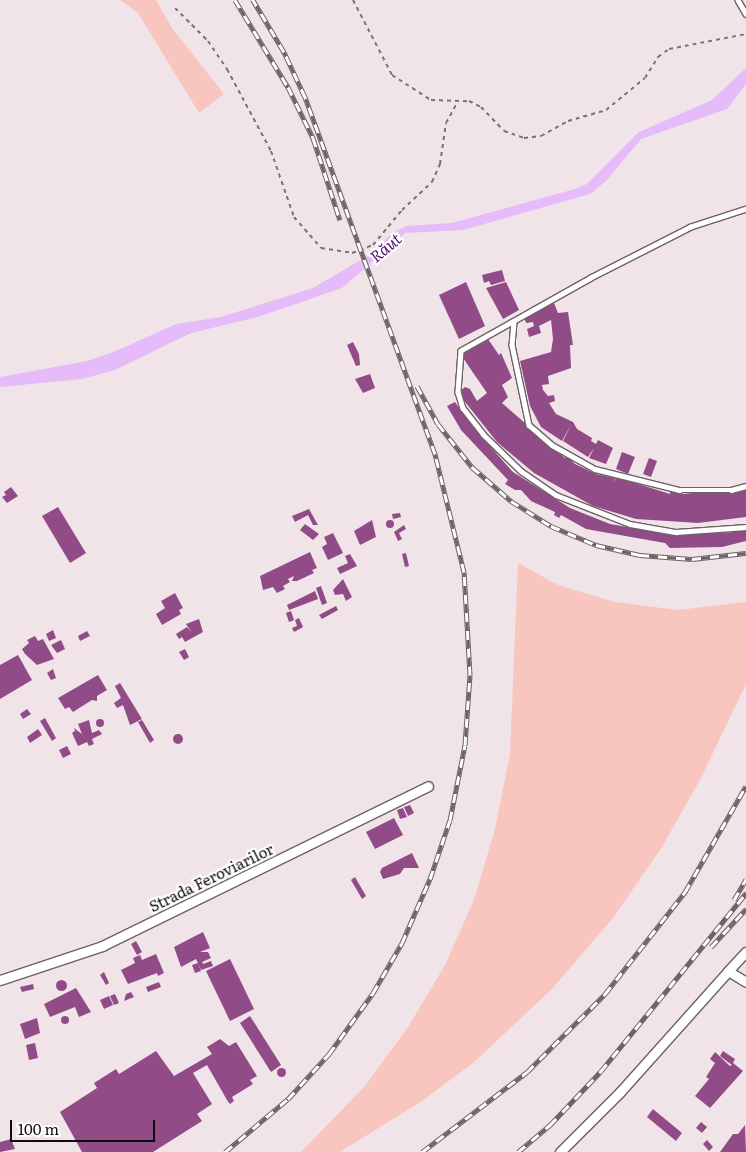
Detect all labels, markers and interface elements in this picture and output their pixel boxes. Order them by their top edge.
water label: Răut [365,228,405,266]
street label: Strada Feroviarilor [146,839,276,915]
scale bar [12,1110,158,1142]
text: 100 m [18,1117,59,1140]

